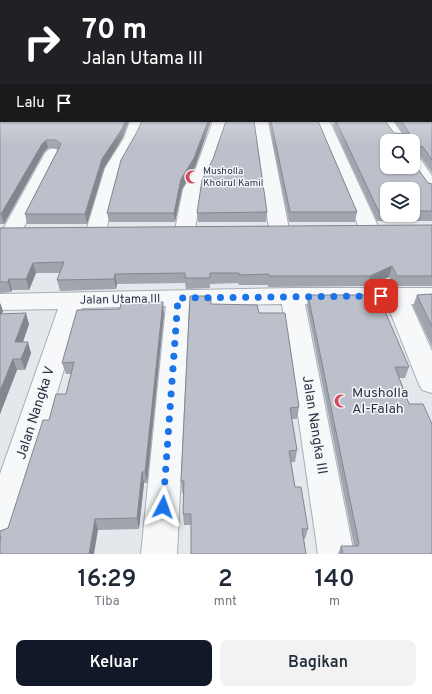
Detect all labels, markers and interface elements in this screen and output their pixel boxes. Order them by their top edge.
text: 70 m [82,13,147,49]
icon: right [16,16,68,68]
text: Jalan Utama III [82,48,203,71]
icon: arrive [53,92,75,114]
text: Lalu [16,94,45,113]
map controls [380,134,420,222]
button: search [380,134,420,174]
place label: Musholla Khoirul Kamil [203,165,263,190]
mosque icon: Musholla Khoirul Kamil [184,169,200,185]
button: layers [380,182,420,222]
pin [364,279,398,313]
icon: arrive [370,285,392,307]
street label: Jalan Utama III [80,291,160,309]
street label: Jalan Nangka V [13,364,59,462]
street label: Jalan Nangka III [298,374,330,476]
place label: Musholla Al-Falah [352,385,408,418]
mosque icon: Musholla Al-Falah [333,393,349,409]
position arrow [142,486,184,528]
text: 16:29 [77,565,136,595]
text: 2 [218,565,233,595]
text: 140 [314,565,355,595]
text: Tiba [94,594,120,610]
text: mnt [214,594,237,610]
text: m [329,594,340,610]
button: Keluar [16,640,212,686]
button: Bagikan [220,640,416,686]

